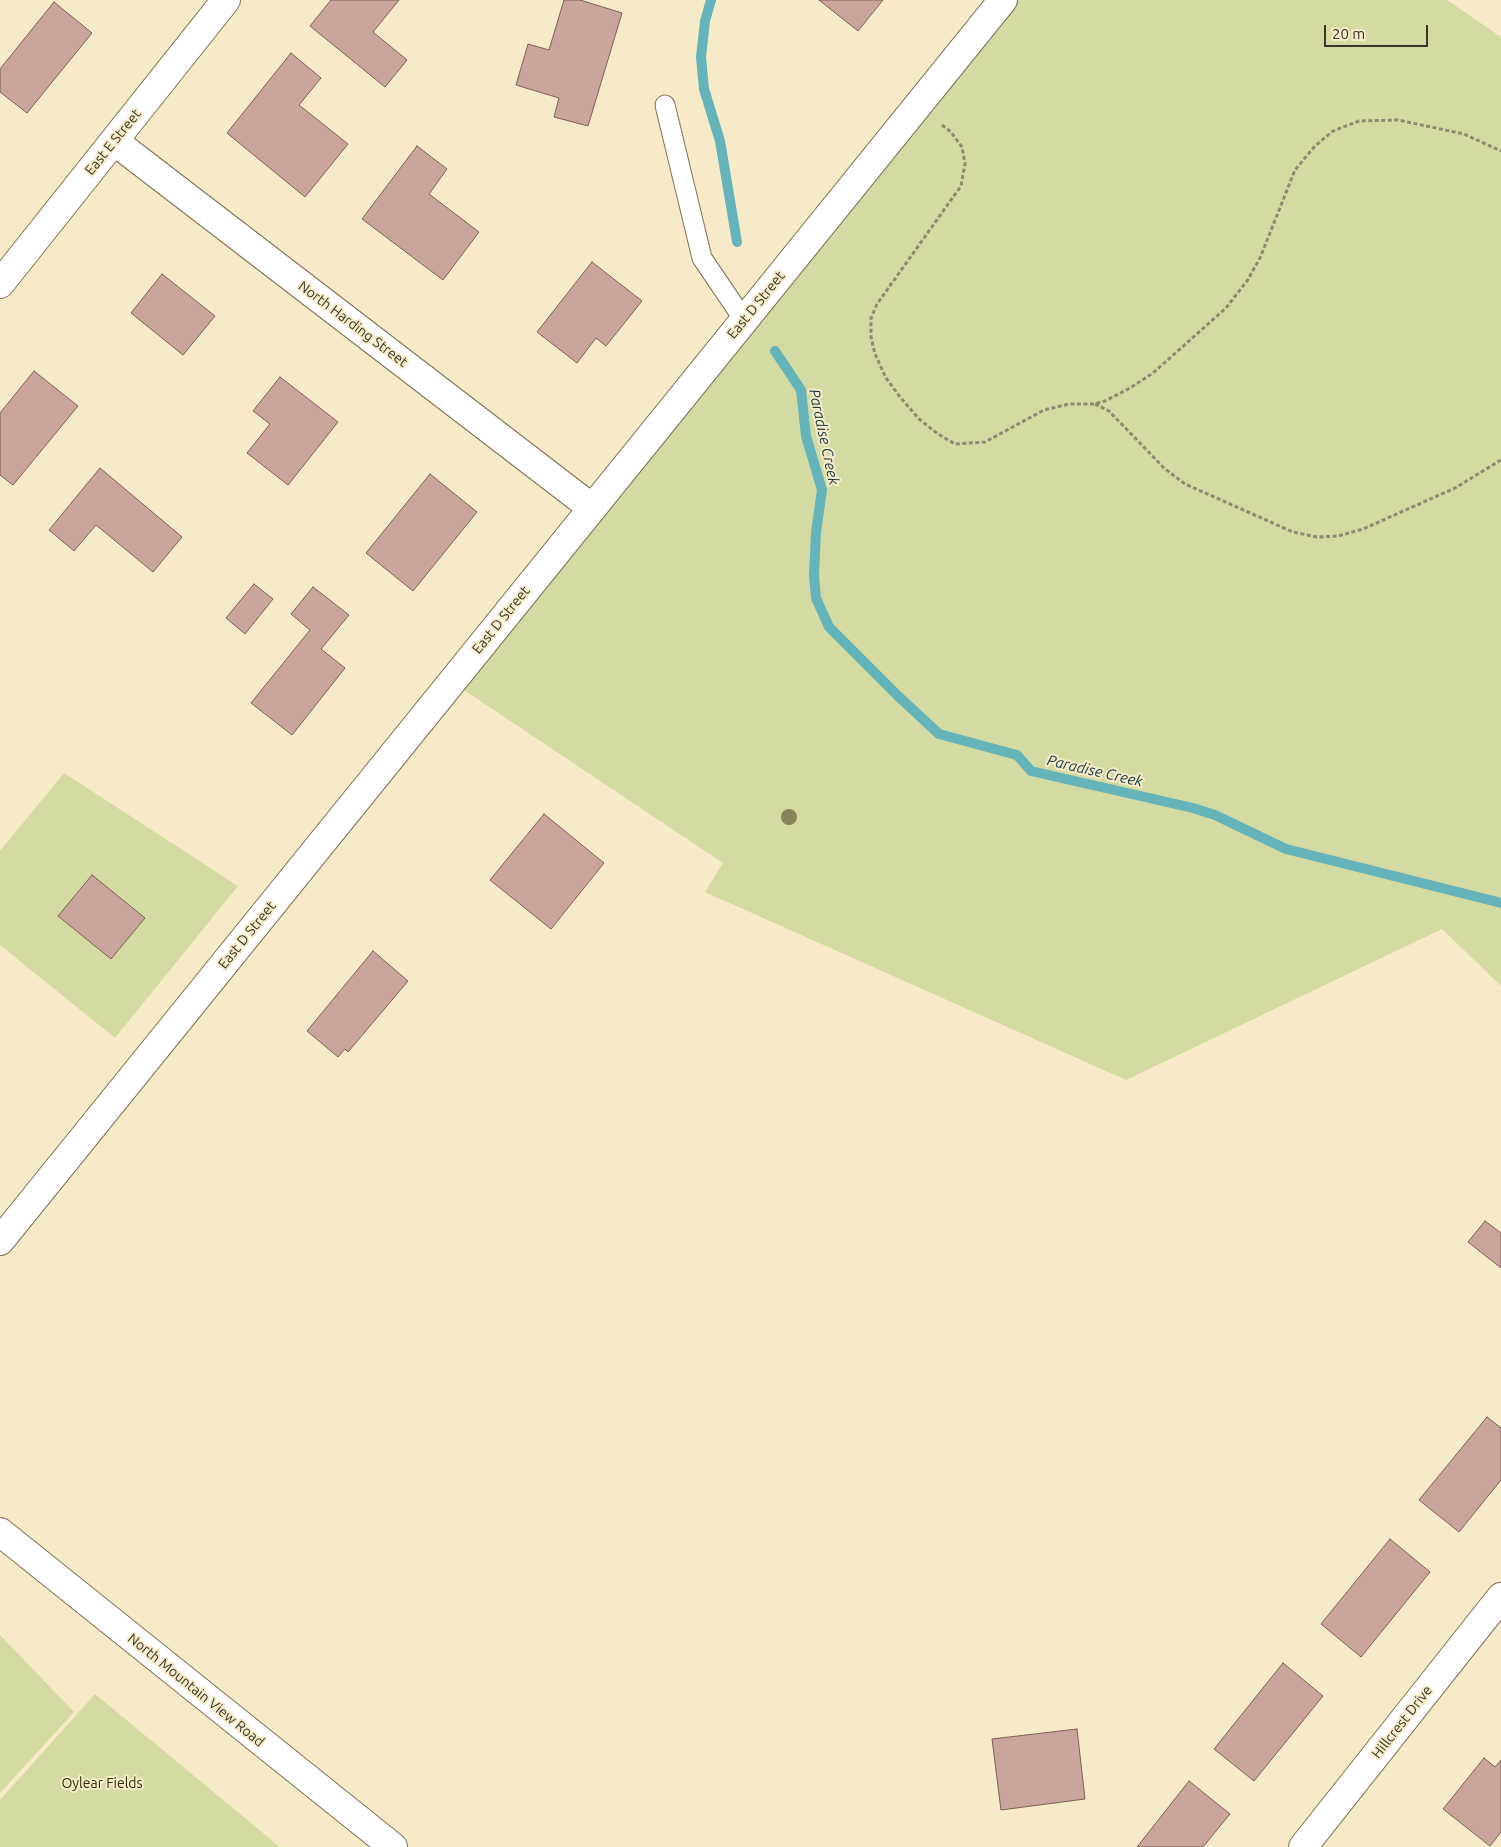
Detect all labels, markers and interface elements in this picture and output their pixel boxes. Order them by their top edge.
scale bar [1326,15,1430,47]
text: 20 m [1332,25,1365,42]
street label: East E Street [81,106,145,178]
street label: East D Street [724,268,788,342]
street label: North Harding Street [295,277,411,371]
water label: Paradise Creek [805,387,843,487]
street label: East D Street [469,583,533,657]
water label: Paradise Creek [1045,751,1145,791]
street label: East D Street [215,898,279,972]
street label: North Mountain View Road [124,1630,268,1750]
street label: Hillcrest Drive [1368,1682,1436,1762]
park label: Oylear Fields [61,1775,143,1791]

